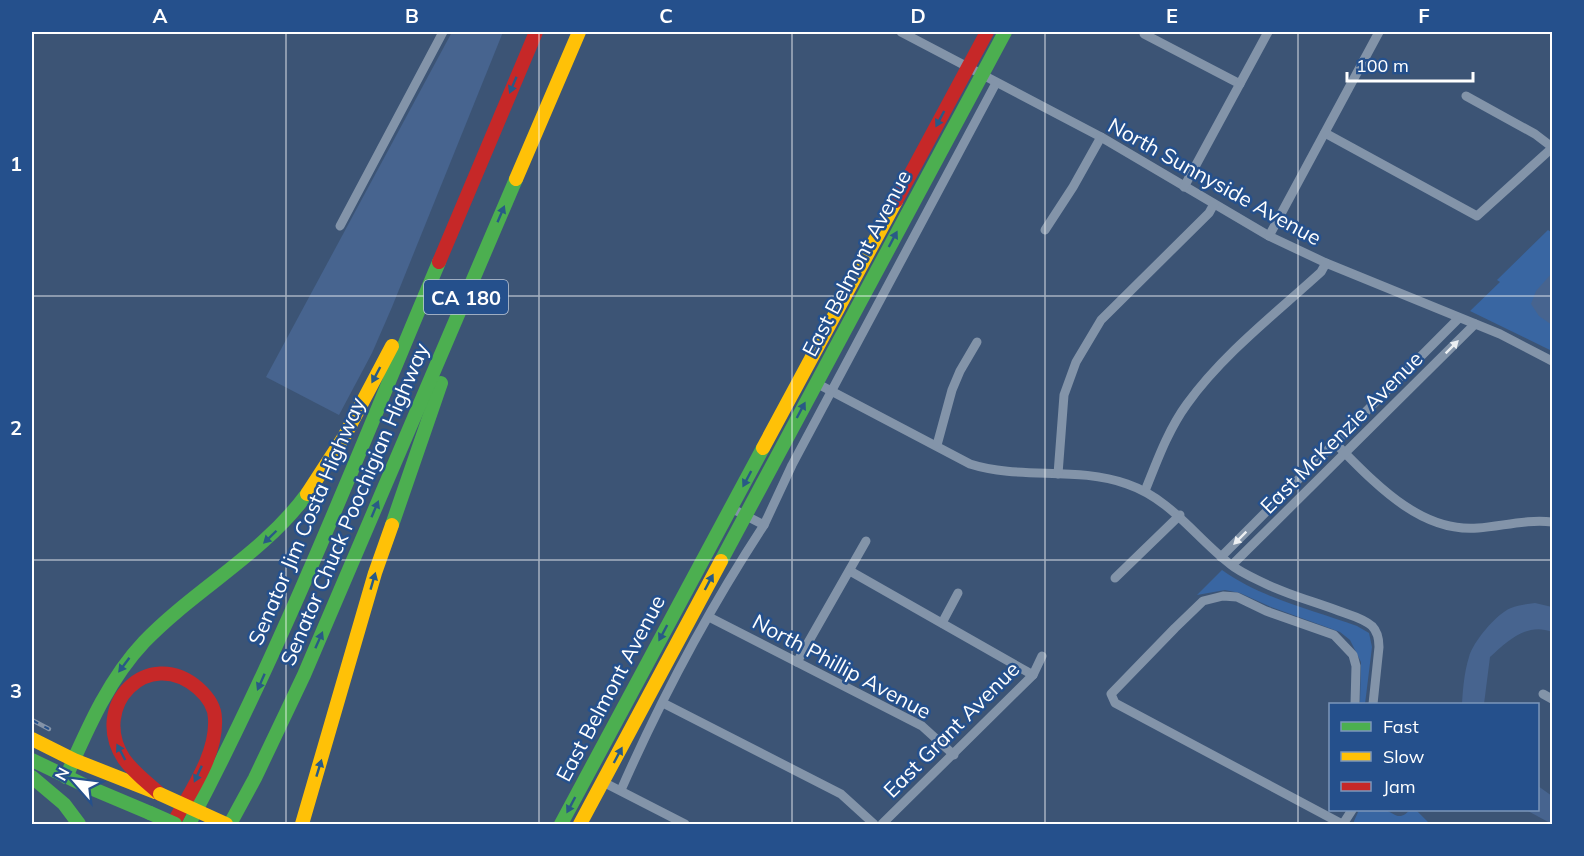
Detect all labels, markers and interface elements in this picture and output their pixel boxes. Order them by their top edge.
text: A [153,3,168,28]
text: B [405,3,419,28]
text: C [659,3,673,28]
text: D [910,3,926,28]
text: E [1166,3,1178,28]
text: F [1418,3,1430,28]
scale bar [1347,45,1473,83]
text: 100 m [1356,54,1409,77]
one-way arrow [508,77,518,95]
one-way arrow [935,111,945,128]
street label: North Sunnyside Avenue [1104,112,1326,250]
text: 1 [10,151,22,176]
street label: East Belmont Avenue [796,165,916,361]
one-way arrow [497,206,506,223]
one-way arrow [888,230,898,247]
road number: CA 180 [424,280,508,314]
street label: Senator Chuck Poochigian Highway [274,339,434,669]
one-way arrow [1445,339,1459,354]
street label: East McKenzie Avenue [1254,345,1428,519]
one-way arrow [371,367,381,384]
street label: Senator Jim Costa Highway [242,393,370,649]
one-way arrow [796,402,806,419]
text: 2 [10,415,22,440]
one-way arrow [742,470,752,487]
one-way arrow [370,500,380,518]
one-way arrow [263,529,277,543]
one-way arrow [1233,531,1247,545]
one-way arrow [369,572,378,590]
one-way arrow [704,574,714,591]
street label: East Belmont Avenue [550,590,670,786]
street label: North Phillip Avenue [748,608,936,724]
one-way arrow [659,625,668,642]
one-way arrow [315,631,324,648]
street label: East Grant Avenue [878,656,1024,802]
one-way arrow [118,657,130,673]
one-way arrow [256,673,265,690]
text: 3 [10,678,22,703]
legend [1329,703,1539,811]
text: Fast [1383,715,1419,738]
one-way arrow [116,743,126,760]
text: Slow [1383,745,1425,768]
one-way arrow [613,746,623,763]
north arrow [45,751,105,811]
one-way arrow [315,759,324,777]
text: N [50,764,73,784]
one-way arrow [194,766,203,783]
text: Jam [1383,775,1416,798]
one-way arrow [566,797,576,814]

